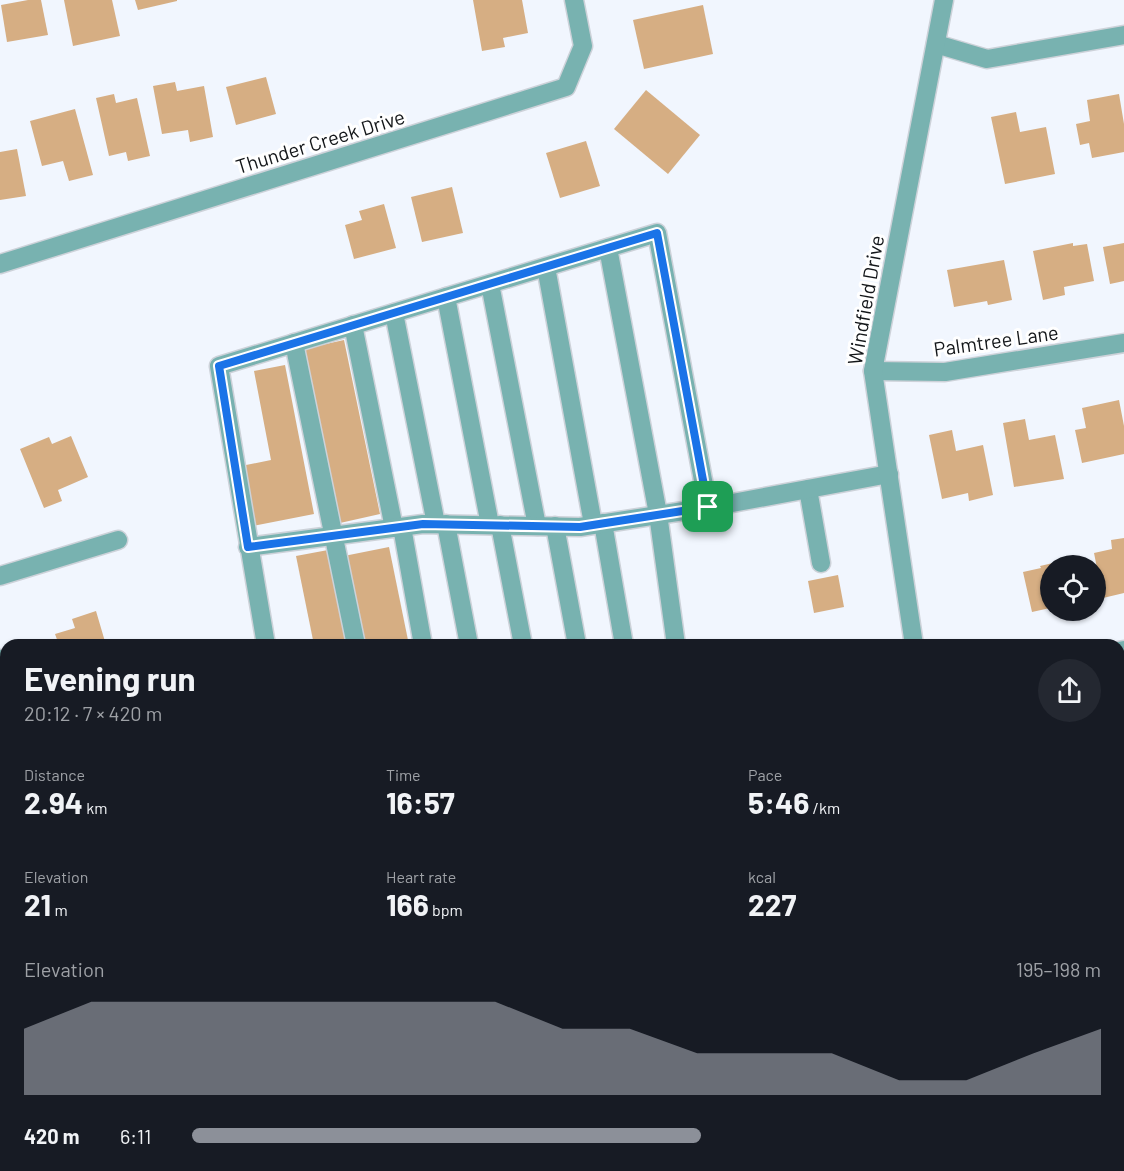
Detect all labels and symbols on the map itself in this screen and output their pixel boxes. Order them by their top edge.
street label: Thunder Creek Drive [233,104,407,178]
street label: Windfield Drive [842,233,888,367]
street label: Palmtree Lane [932,319,1060,361]
pin [682,481,733,532]

